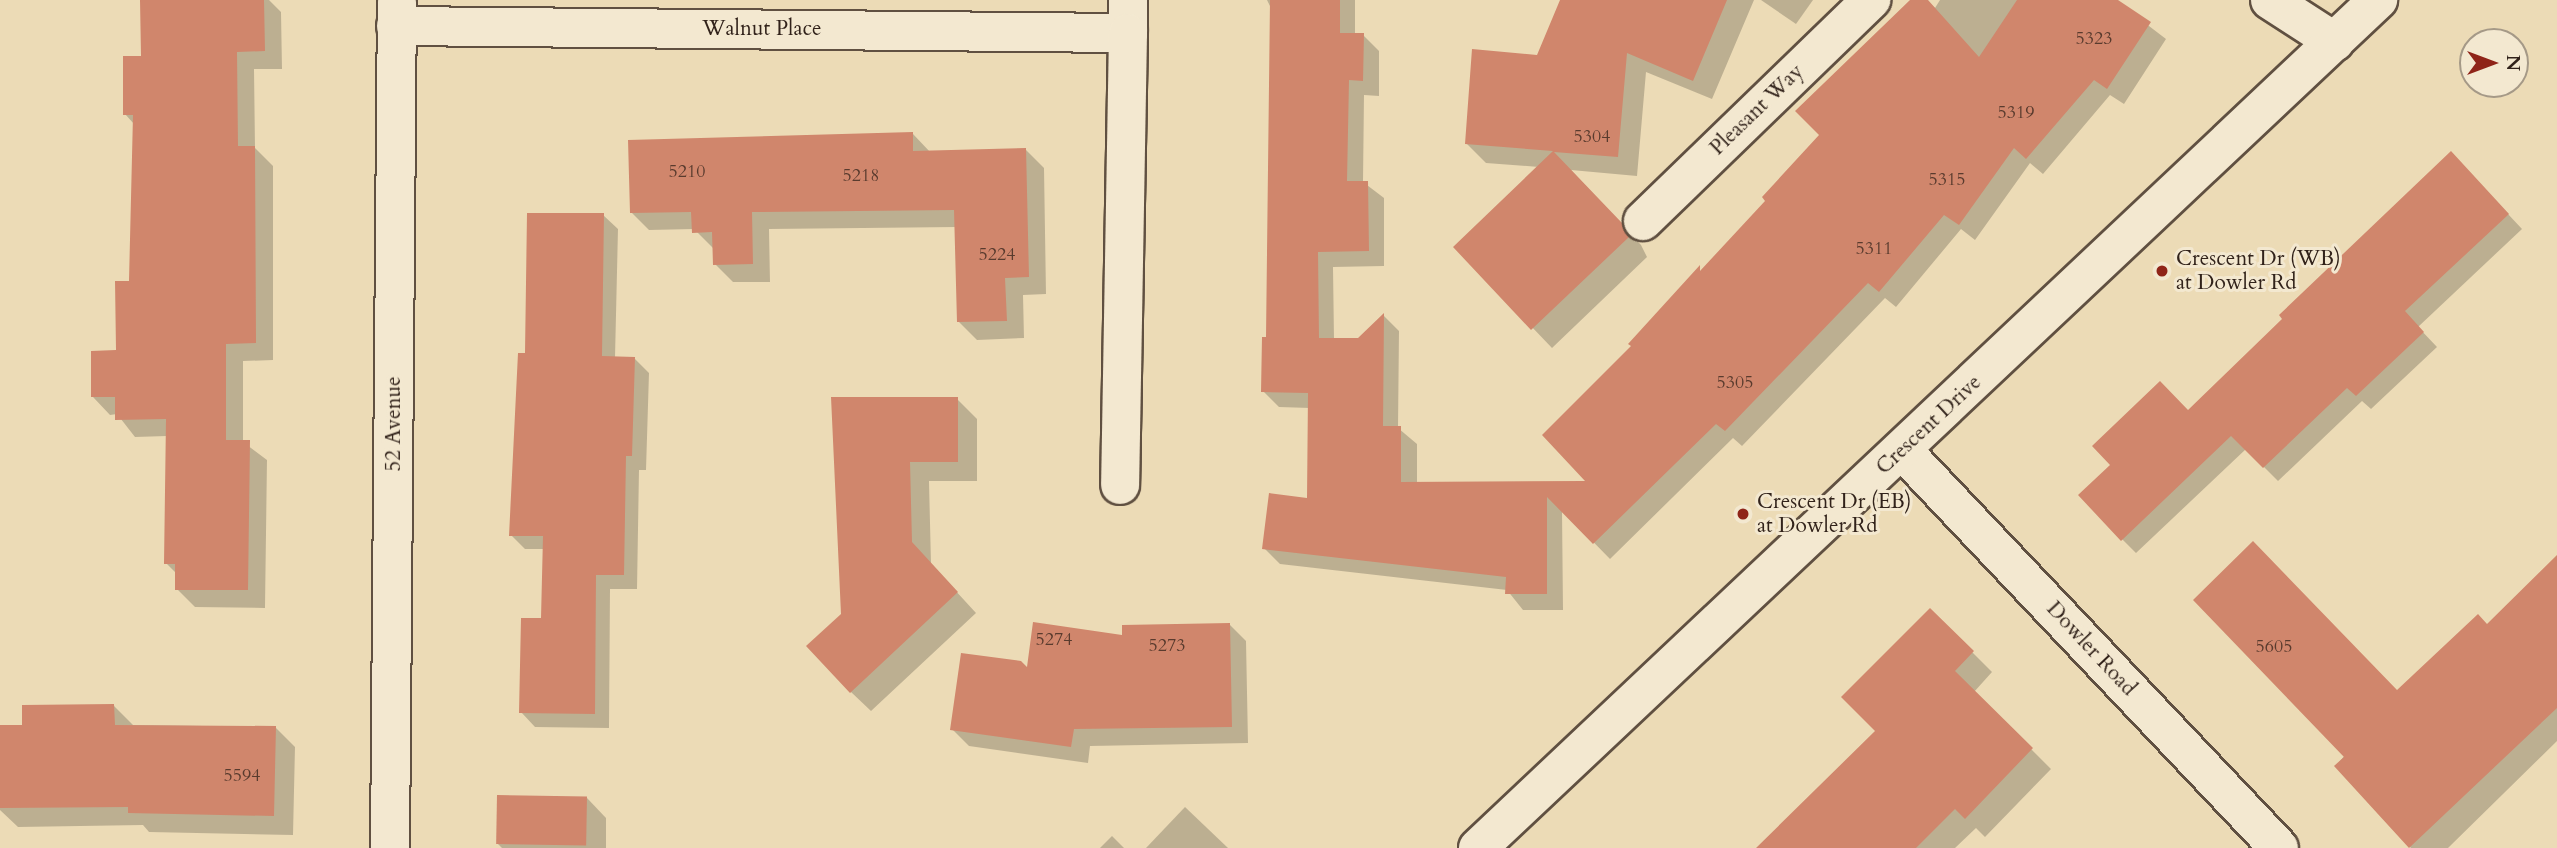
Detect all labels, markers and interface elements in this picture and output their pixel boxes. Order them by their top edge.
street label: Walnut Place [702,16,822,42]
house number: 5323 [2076,28,2112,50]
north arrow [2459,28,2529,98]
text: N [2500,55,2526,71]
street label: Pleasant Way [1705,59,1809,161]
house number: 5319 [1998,102,2034,124]
house number: 5304 [1574,126,1610,148]
house number: 5210 [669,161,705,183]
house number: 5218 [843,165,879,187]
house number: 5315 [1929,169,1965,191]
house number: 5311 [1856,238,1892,260]
house number: 5224 [979,244,1015,266]
place label: Crescent Dr (WB) at Dowler Rd [2176,246,2341,296]
marker: Crescent Dr (WB) at Dowler Rd [2154,263,2170,279]
street label: Crescent Drive [1871,370,1987,480]
house number: 5305 [1717,372,1753,394]
street label: 52 Avenue [381,376,407,472]
place label: Crescent Dr (EB) at Dowler Rd [1757,489,1912,539]
marker: Crescent Dr (EB) at Dowler Rd [1735,506,1751,522]
street label: Dowler Road [2041,597,2141,701]
house number: 5274 [1036,629,1072,651]
house number: 5273 [1149,635,1185,657]
house number: 5605 [2256,636,2292,658]
house number: 5594 [224,765,260,787]

